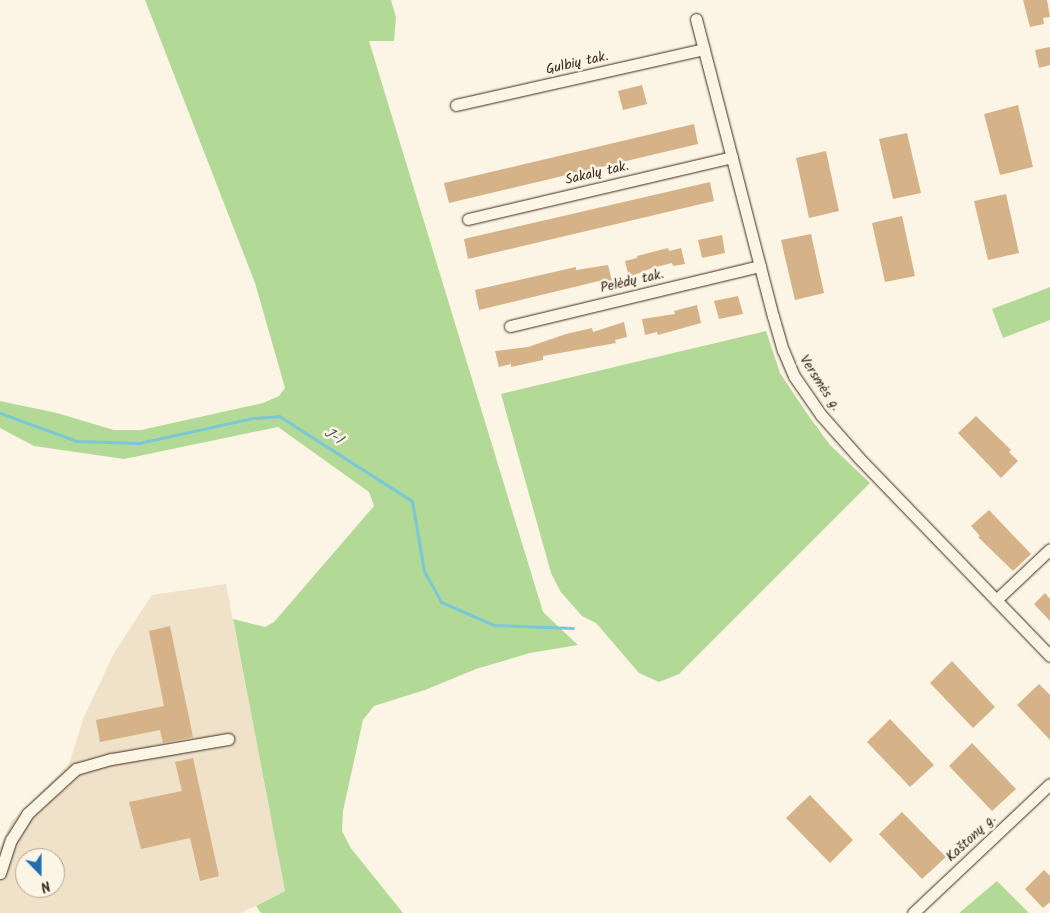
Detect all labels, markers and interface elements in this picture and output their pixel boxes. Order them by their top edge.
street label: Gulbių tak. [544,48,610,78]
street label: Sakalų tak. [564,158,630,188]
street label: Pelėdų tak. [599,266,665,296]
street label: Versmės g. [796,352,844,414]
water label: J-1 [320,424,346,450]
street label: Kaštonų g. [942,811,1000,865]
north arrow [15,848,65,898]
text: N [37,874,53,898]

